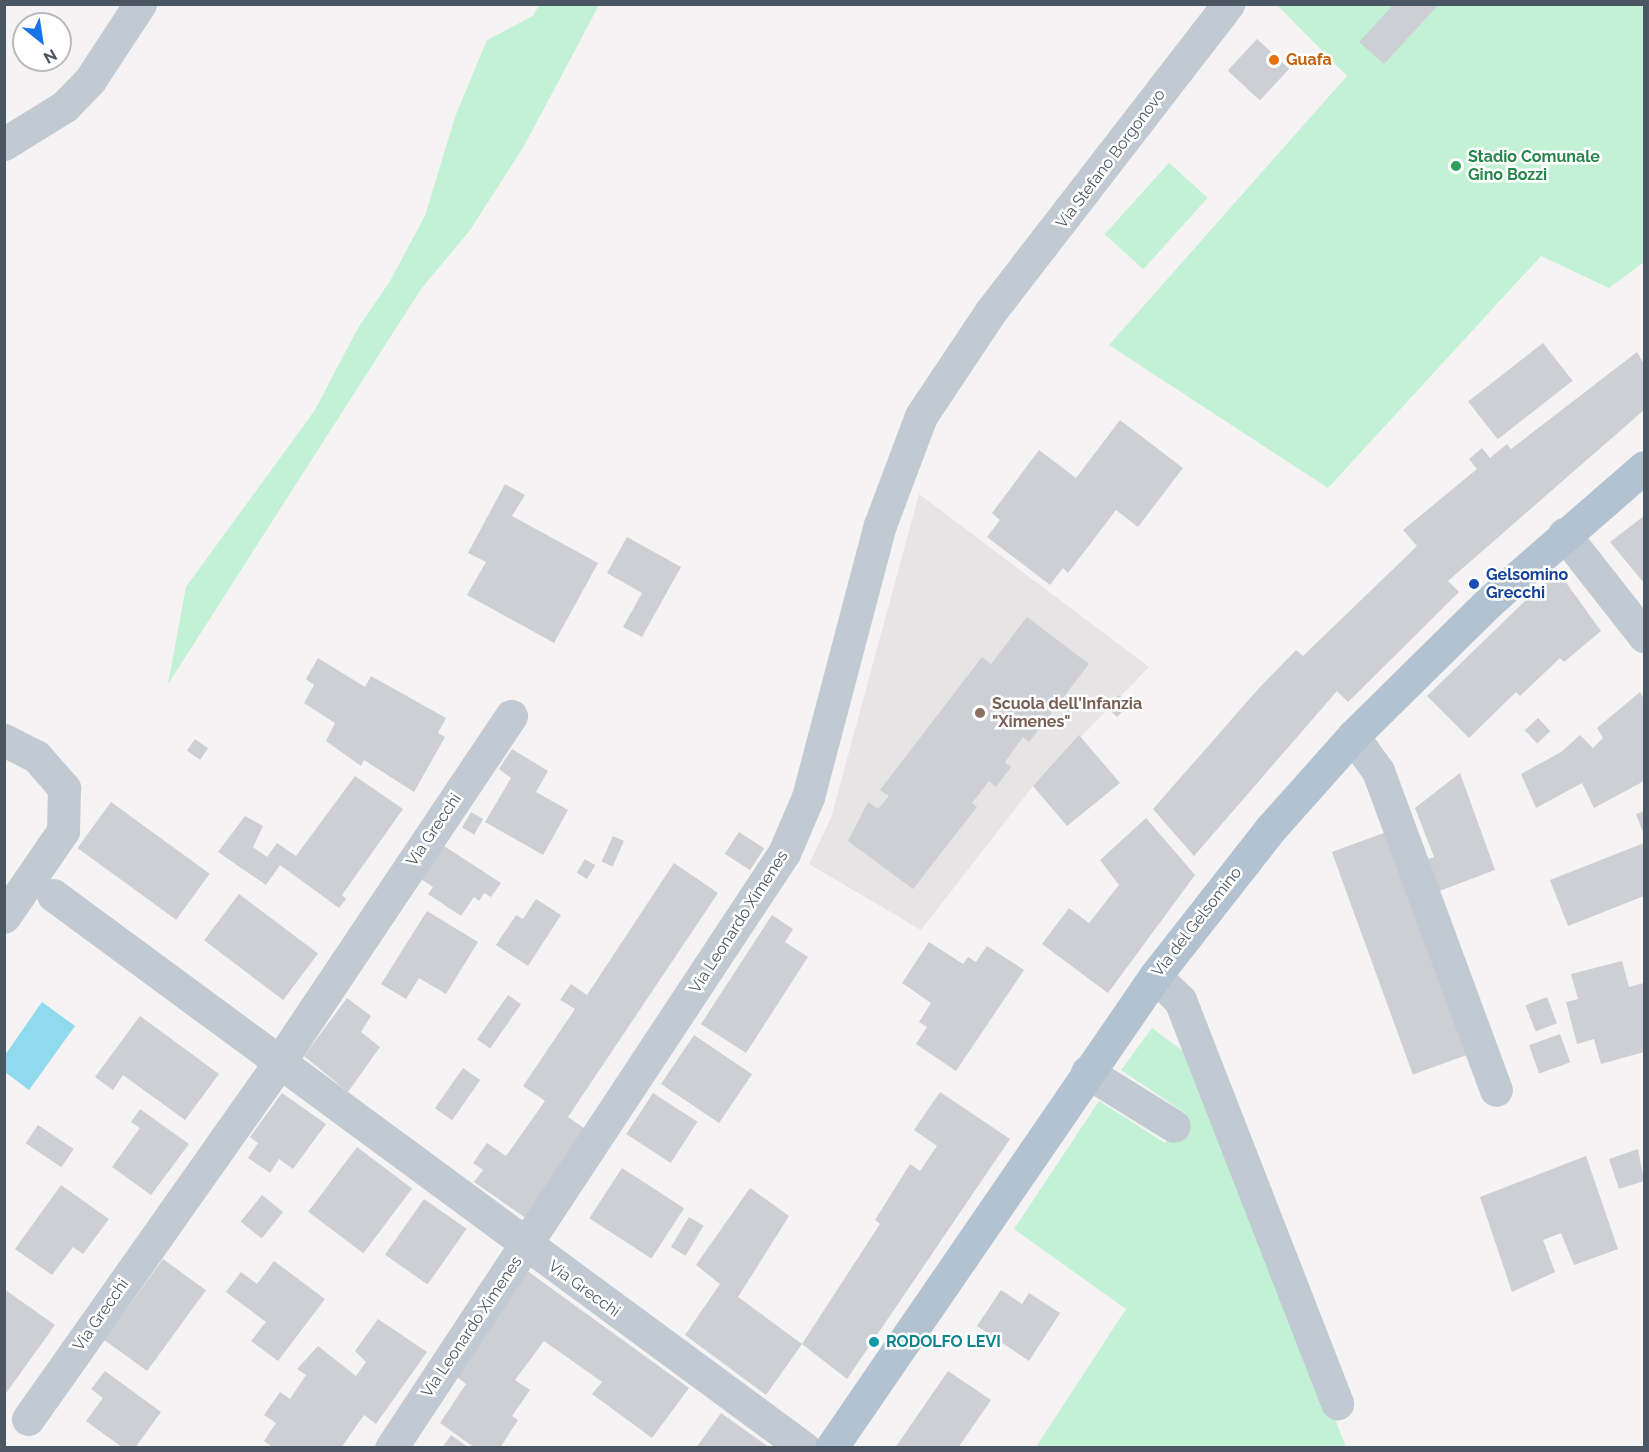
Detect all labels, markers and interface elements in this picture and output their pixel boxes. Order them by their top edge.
north arrow [12,12,72,72]
text: N [40,45,60,68]
place label: Guafa [1286,50,1332,70]
marker: Guafa [1267,53,1281,67]
street label: Via Stefano Borgonovo [1052,86,1170,232]
place label: Stadio Comunale Gino Bozzi [1468,147,1600,185]
marker: Stadio Comunale Gino Bozzi [1449,159,1463,173]
place label: Gelsomino Grecchi [1486,565,1568,603]
marker: Gelsomino Grecchi [1467,577,1481,591]
place label: Scuola dell'Infanzia "Ximenes" [992,694,1142,732]
marker: Scuola dell'Infanzia "Ximenes" [973,706,987,720]
street label: Via Grecchi [403,790,465,870]
street label: Via Leonardo Ximenes [686,847,792,997]
street label: Via del Gelsomino [1148,863,1246,981]
street label: Via Leonardo Ximenes [418,1253,526,1401]
street label: Via Grecchi [545,1257,623,1321]
street label: Via Grecchi [69,1275,133,1355]
place label: RODOLFO LEVI [886,1332,1001,1352]
marker: RODOLFO LEVI [867,1335,881,1349]

